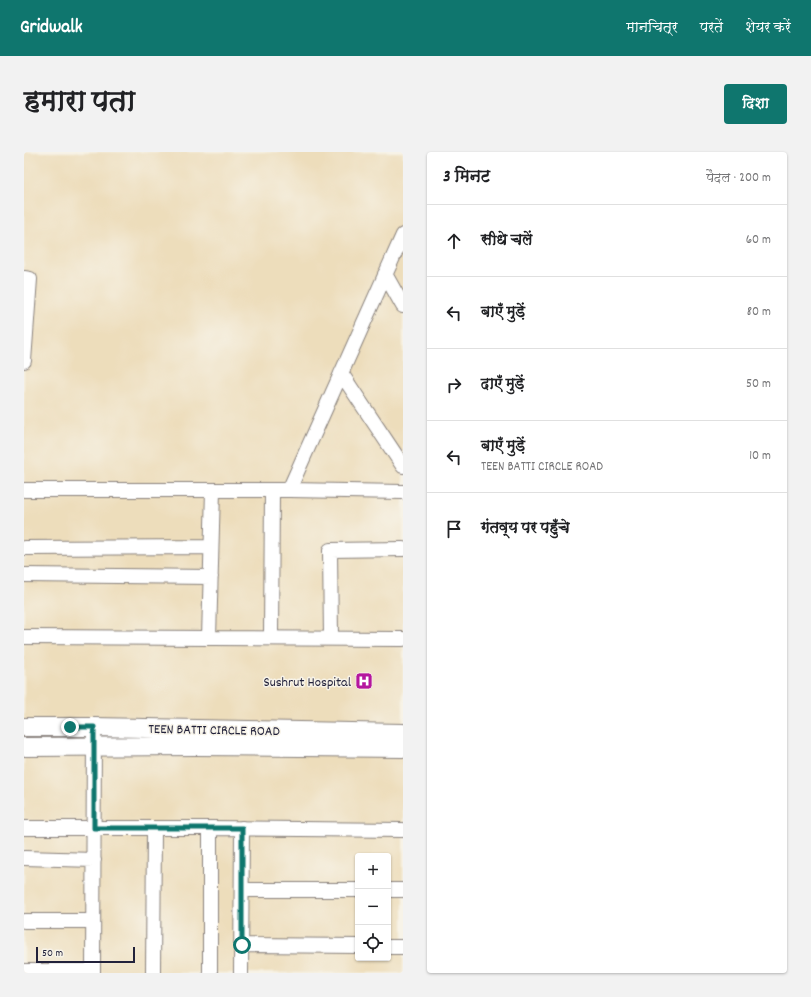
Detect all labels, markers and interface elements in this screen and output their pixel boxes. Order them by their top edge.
text: Gridwalk [20,15,83,42]
text: मानचित्र [626,18,678,38]
text: परतें [700,18,723,38]
text: शेयर करें [745,18,791,38]
text: हमारा पता [24,84,135,124]
button: दिशा [724,84,787,124]
text: 3 मिनट [443,166,490,190]
text: पैदल · 200 m [706,169,771,188]
icon: ahead [443,230,465,252]
text: सीधे चलें [481,230,532,252]
text: 60 m [746,231,771,250]
icon: left [443,302,465,324]
text: बाएँ मुड़ें [481,302,525,324]
text: 80 m [747,303,771,322]
icon: right [443,374,465,396]
text: दाएँ मुड़ें [481,374,524,396]
text: 50 m [746,375,771,394]
text: बाएँ मुड़ें [481,436,525,458]
icon: left [443,446,465,468]
text: 10 m [749,447,771,466]
text: TEEN BATTI CIRCLE ROAD [481,458,603,477]
icon: arrive [443,518,465,540]
text: गंतव्य पर पहुँचे [481,518,570,540]
hospital icon: Sushrut Hospital [354,671,374,691]
place label: Sushrut Hospital [264,673,352,693]
route end [61,718,79,736]
street label: TEEN BATTI CIRCLE ROAD [148,720,280,742]
map controls [355,853,391,961]
button: + [355,853,391,889]
button: − [355,889,391,925]
button: locate [355,925,391,961]
route start [233,936,251,954]
scale bar [36,945,135,964]
text: 50 m [42,946,63,962]

